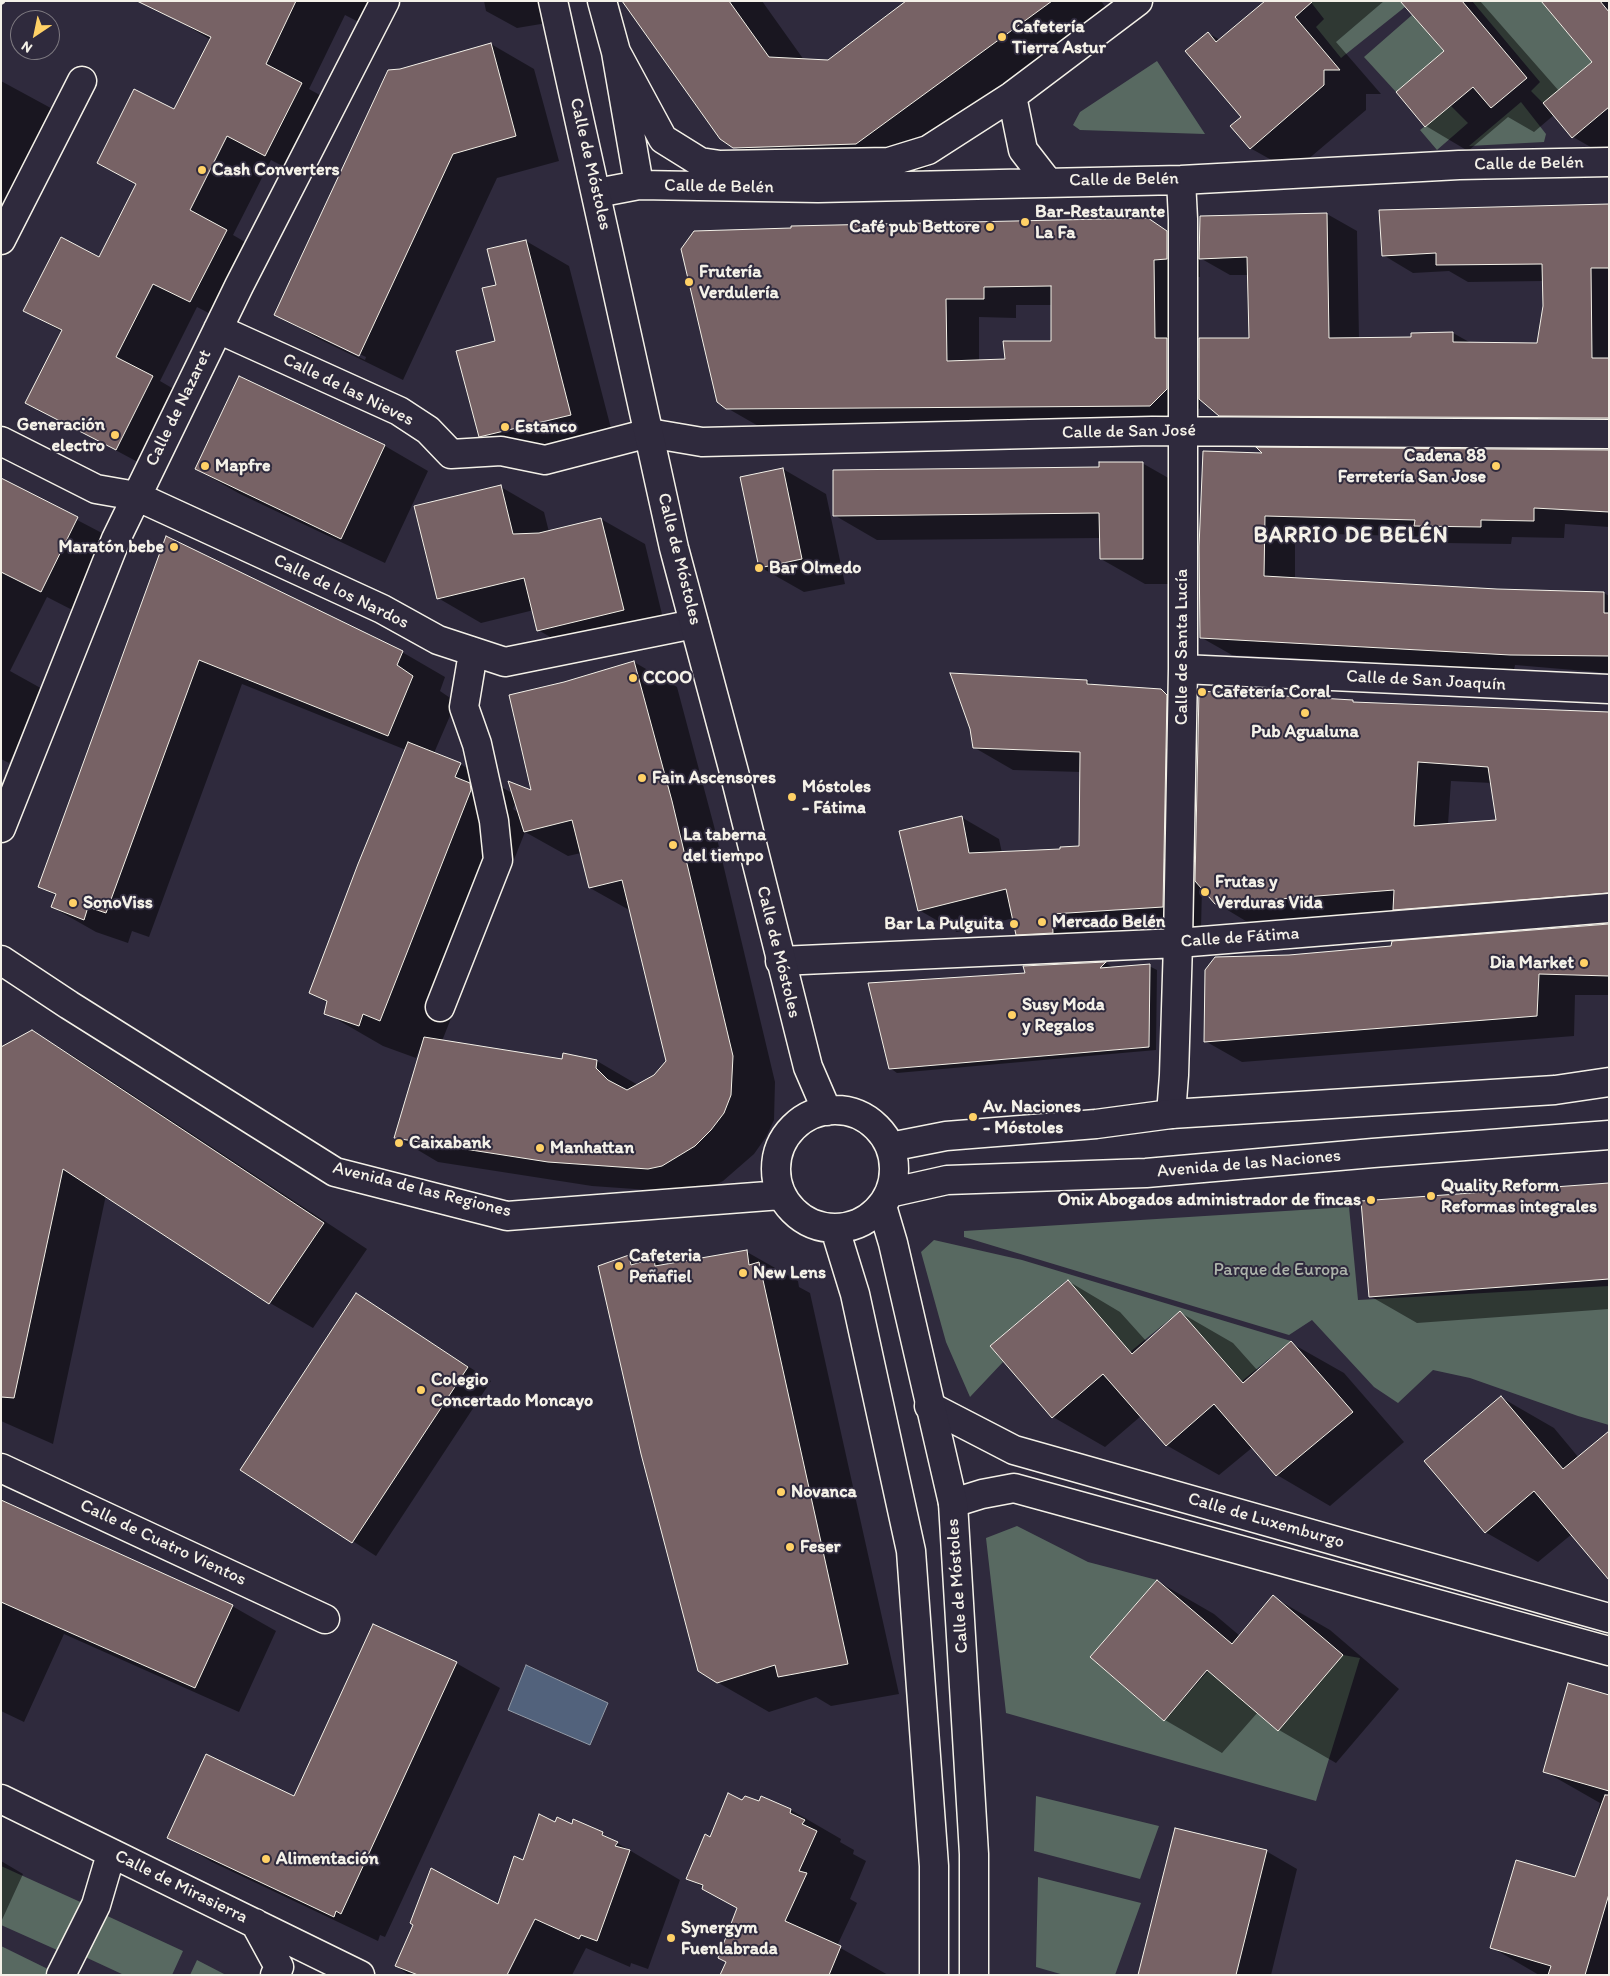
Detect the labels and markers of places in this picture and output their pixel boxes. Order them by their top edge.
place label: Cafetería Tierra Astur [1012,16,1106,58]
marker: Cafetería Tierra Astur [996,31,1008,43]
place label: Cash Converters [212,159,340,181]
marker: Cash Converters [196,164,208,176]
place label: Bar-Restaurante La Fa [1035,201,1165,243]
place label: Café pub Bettore [849,216,980,238]
marker: Bar-Restaurante La Fa [1019,216,1031,228]
marker: Café pub Bettore [984,221,996,233]
place label: Frutería Verdulería [699,261,779,304]
marker: Frutería Verdulería [683,276,695,288]
place label: Generación electro [17,414,105,456]
place label: Estanco [515,416,577,438]
marker: Estanco [499,421,511,433]
marker: Generación electro [109,429,121,441]
place label: Cadena 88 Ferretería San Jose [1338,445,1486,488]
place label: Mapfre [215,455,271,477]
marker: Mapfre [199,460,211,472]
marker: Cadena 88 Ferretería San Jose [1490,460,1502,472]
place label: Maratón bebe [58,536,164,558]
marker: Maratón bebe [168,541,180,553]
place label: Bar Olmedo [769,557,861,579]
marker: Bar Olmedo [753,562,765,574]
place label: CCOO [643,667,692,689]
marker: CCOO [627,672,639,684]
place label: Cafetería Coral [1212,681,1331,703]
marker: Cafetería Coral [1196,686,1208,698]
marker: Pub Agualuna [1299,707,1311,719]
place label: Pub Agualuna [1251,721,1359,743]
place label: Fain Ascensores [652,767,776,789]
marker: Fain Ascensores [636,772,648,784]
place label: Móstoles - Fátima [802,776,871,819]
marker: Móstoles - Fátima [786,791,798,803]
place label: La taberna del tiempo [683,824,766,866]
marker: La taberna del tiempo [667,839,679,851]
place label: Frutas y Verduras Vida [1215,871,1323,914]
marker: Frutas y Verduras Vida [1199,886,1211,898]
place label: SonoViss [83,892,153,914]
marker: SonoViss [67,897,79,909]
place label: Mercado Belén [1052,911,1165,933]
place label: Bar La Pulguita [884,913,1004,935]
marker: Mercado Belén [1036,916,1048,928]
marker: Bar La Pulguita [1008,918,1020,930]
place label: Dia Market [1489,952,1574,974]
marker: Dia Market [1578,957,1590,969]
place label: Susy Moda y Regalos [1022,994,1105,1036]
marker: Susy Moda y Regalos [1006,1009,1018,1021]
place label: Av. Naciones - Móstoles [983,1096,1081,1138]
marker: Av. Naciones - Móstoles [967,1111,979,1123]
place label: Caixabank [409,1132,491,1154]
marker: Caixabank [393,1137,405,1149]
place label: Manhattan [550,1137,634,1159]
marker: Manhattan [534,1142,546,1154]
place label: Quality Reform Reformas integrales [1441,1175,1597,1218]
place label: Onix Abogados administrador de fincas [1057,1189,1361,1211]
marker: Quality Reform Reformas integrales [1425,1190,1437,1202]
marker: Onix Abogados administrador de fincas [1365,1194,1377,1206]
place label: Cafeteria Peñafiel [629,1245,701,1288]
marker: Cafeteria Peñafiel [613,1260,625,1272]
place label: New Lens [753,1262,826,1284]
marker: New Lens [737,1267,749,1279]
place label: Colegio Concertado Moncayo [431,1369,593,1412]
marker: Colegio Concertado Moncayo [415,1384,427,1396]
place label: Novanca [791,1481,857,1503]
marker: Novanca [775,1486,787,1498]
place label: Feser [800,1536,841,1558]
marker: Feser [784,1541,796,1553]
place label: Alimentación [276,1848,379,1870]
marker: Alimentación [260,1853,272,1865]
place label: Synergym Fuenlabrada [681,1917,778,1960]
marker: Synergym Fuenlabrada [665,1932,677,1944]

